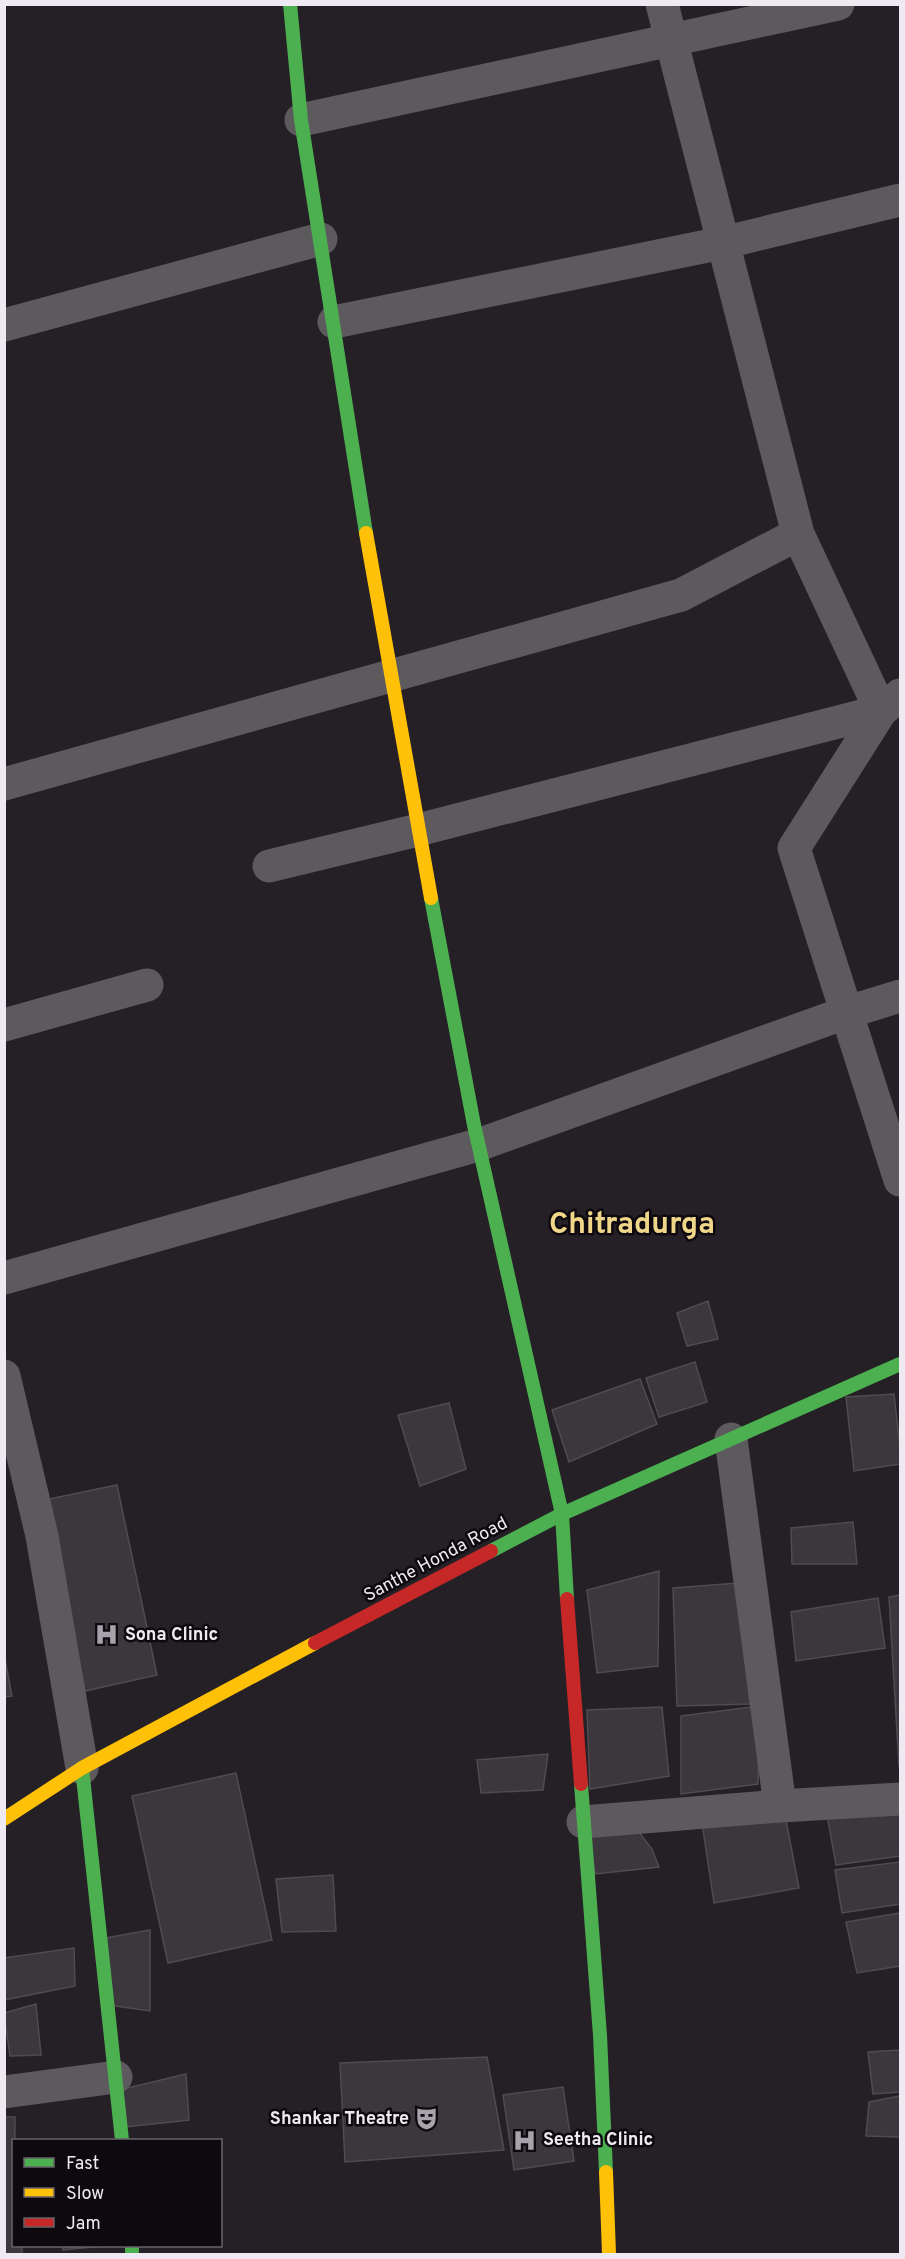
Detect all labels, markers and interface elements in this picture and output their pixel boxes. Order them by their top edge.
district label: Chitradurga [549,1207,715,1244]
street label: Santhe Honda Road [360,1512,512,1608]
hospital icon: Sona Clinic [94,1622,120,1648]
place label: Sona Clinic [125,1624,218,1647]
theatre icon: Shankar Theatre [414,2106,440,2132]
place label: Shankar Theatre [270,2108,409,2131]
hospital icon: Seetha Clinic [512,2127,538,2153]
place label: Seetha Clinic [543,2129,653,2152]
legend [12,2139,222,2247]
text: Fast [66,2153,99,2176]
text: Slow [66,2183,104,2206]
text: Jam [66,2213,101,2236]

